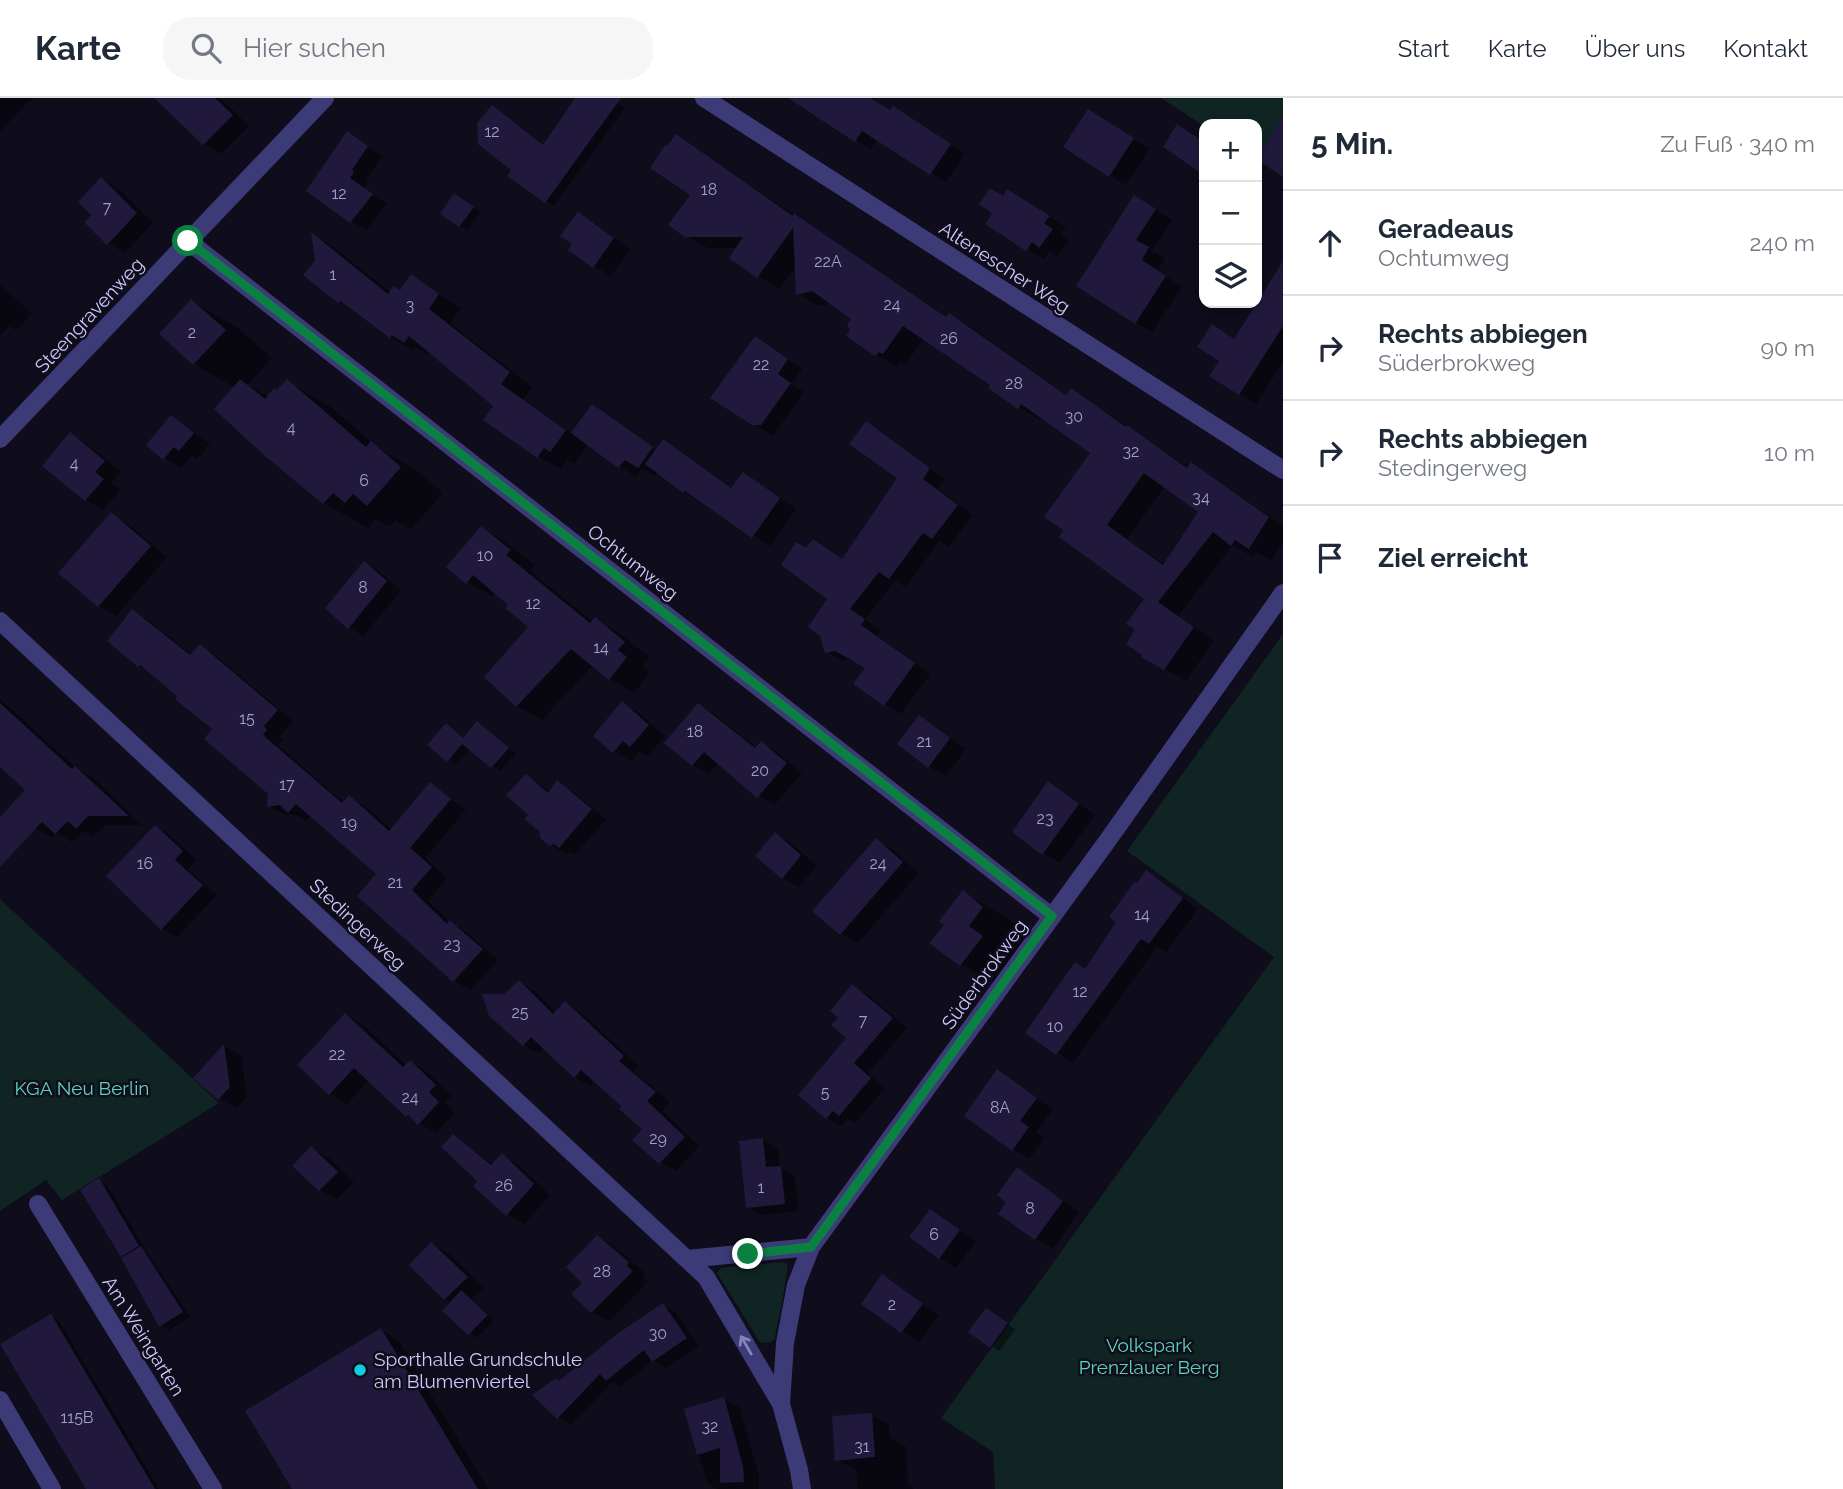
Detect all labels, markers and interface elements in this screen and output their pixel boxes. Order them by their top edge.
search box [163,17,653,80]
text: Karte [35,29,121,68]
icon: search [187,29,225,67]
text: Hier suchen [243,33,386,63]
text: Start [1398,34,1450,63]
text: Karte [1488,34,1547,63]
text: Über uns [1585,34,1685,63]
text: Kontakt [1723,34,1808,63]
map controls [1199,119,1262,308]
button: + [1199,119,1262,182]
house number: 12 [484,122,500,141]
text: 5 Min. [1311,126,1393,161]
text: Zu Fuß · 340 m [1660,130,1815,157]
house number: 18 [701,180,717,199]
button: − [1199,182,1262,245]
house number: 12 [331,184,347,203]
house number: 7 [103,198,112,217]
text: Geradeaus [1378,214,1514,244]
street label: Altenescher Weg [936,217,1074,317]
icon: ahead [1311,224,1349,262]
route start [172,225,203,256]
text: 240 m [1749,229,1815,256]
text: Ochtumweg [1378,244,1509,271]
button: layers [1199,245,1262,308]
house number: 22A [814,252,842,271]
street label: Steengravenweg [30,253,148,377]
house number: 1 [330,265,337,284]
house number: 24 [883,295,901,314]
house number: 3 [406,296,414,315]
text: Rechts abbiegen [1378,319,1588,349]
house number: 2 [188,323,196,342]
house number: 26 [940,329,958,348]
icon: right [1311,329,1349,367]
text: 90 m [1760,334,1815,361]
text: Süderbrokweg [1378,349,1535,376]
house number: 22 [753,355,769,374]
house number: 28 [1005,374,1023,393]
house number: 30 [1065,407,1083,426]
house number: 4 [287,418,296,437]
text: Rechts abbiegen [1378,424,1588,454]
icon: right [1311,434,1349,472]
text: 10 m [1764,439,1815,466]
house number: 32 [1123,442,1139,461]
house number: 4 [70,454,79,473]
text: Stedingerweg [1378,454,1527,481]
house number: 6 [359,471,369,490]
house number: 34 [1192,488,1210,507]
street label: Ochtumweg [583,520,683,604]
icon: arrive [1311,539,1349,577]
text: Ziel erreicht [1378,543,1528,573]
house number: 10 [477,546,493,565]
house number: 8 [358,578,368,597]
house number: 12 [525,594,541,613]
house number: 14 [593,638,609,657]
house number: 15 [239,709,255,728]
house number: 18 [687,722,703,741]
house number: 21 [916,732,932,751]
house number: 20 [751,761,769,780]
house number: 17 [279,775,295,794]
house number: 23 [1037,809,1053,828]
house number: 19 [341,813,357,832]
house number: 16 [137,854,153,873]
house number: 24 [869,854,887,873]
house number: 21 [387,873,403,892]
street label: Stedingerweg [305,874,411,974]
house number: 14 [1134,905,1150,924]
street label: Süderbrokweg [937,915,1031,1033]
house number: 23 [444,935,460,954]
house number: 12 [1072,982,1088,1001]
house number: 25 [511,1003,529,1022]
house number: 7 [859,1011,868,1030]
house number: 10 [1047,1017,1063,1036]
house number: 22 [329,1045,345,1064]
park label: KGA Neu Berlin [15,1077,149,1099]
house number: 5 [821,1083,830,1102]
house number: 24 [401,1088,419,1107]
house number: 8A [990,1098,1010,1117]
house number: 29 [649,1129,667,1148]
house number: 26 [495,1176,513,1195]
house number: 1 [758,1178,765,1197]
house number: 8 [1025,1199,1035,1218]
house number: 6 [929,1225,939,1244]
route end [732,1238,763,1269]
house number: 28 [593,1262,611,1281]
street label: Am Weingarten [98,1272,190,1400]
house number: 2 [888,1295,896,1314]
house number: 30 [649,1324,667,1343]
park label: Volkspark Prenzlauer Berg [1079,1334,1219,1378]
one-way arrow [739,1336,753,1356]
place label: Sporthalle Grundschule am Blumenviertel [374,1348,582,1392]
marker: Sporthalle Grundschule am Blumenviertel [352,1362,368,1378]
house number: 115B [60,1408,94,1427]
house number: 32 [702,1417,718,1436]
house number: 31 [854,1437,870,1456]

